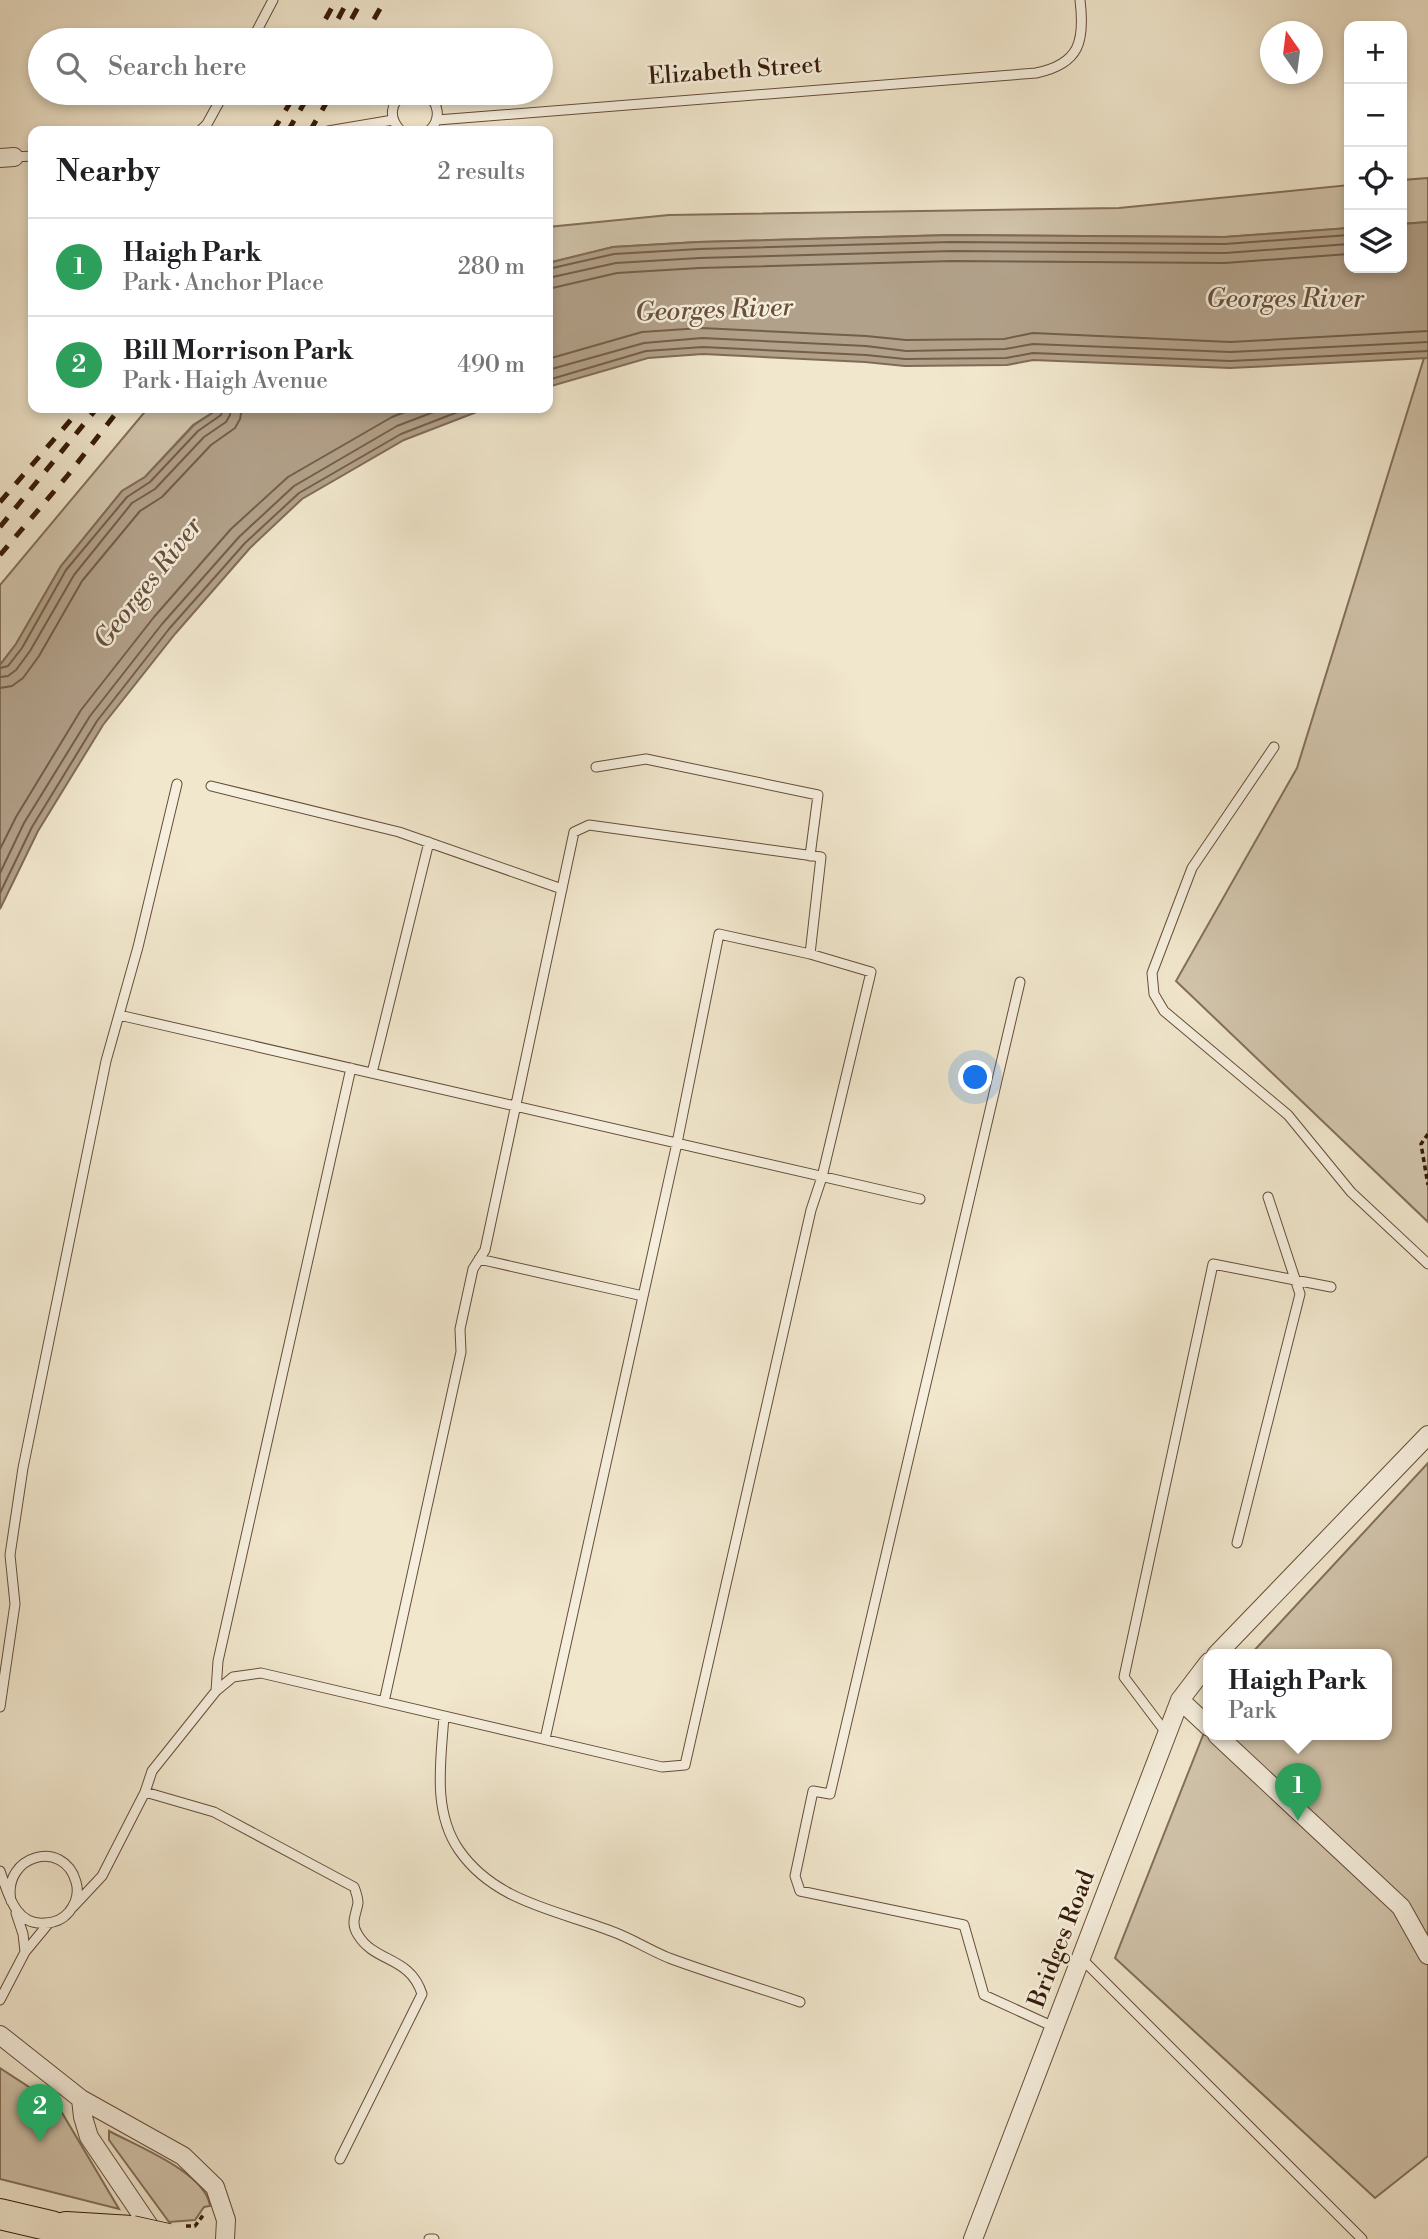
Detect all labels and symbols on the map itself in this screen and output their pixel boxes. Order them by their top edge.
north arrow [1260,21,1323,84]
street label: Elizabeth Street [647,50,823,92]
water label: Georges River [1206,283,1365,315]
water label: Georges River [634,291,795,329]
water label: Georges River [87,510,210,655]
your location [958,1060,992,1094]
pin: 1 [1275,1763,1321,1821]
street label: Bridges Road [1022,1866,1102,2013]
pin: 2 [17,2084,63,2142]

